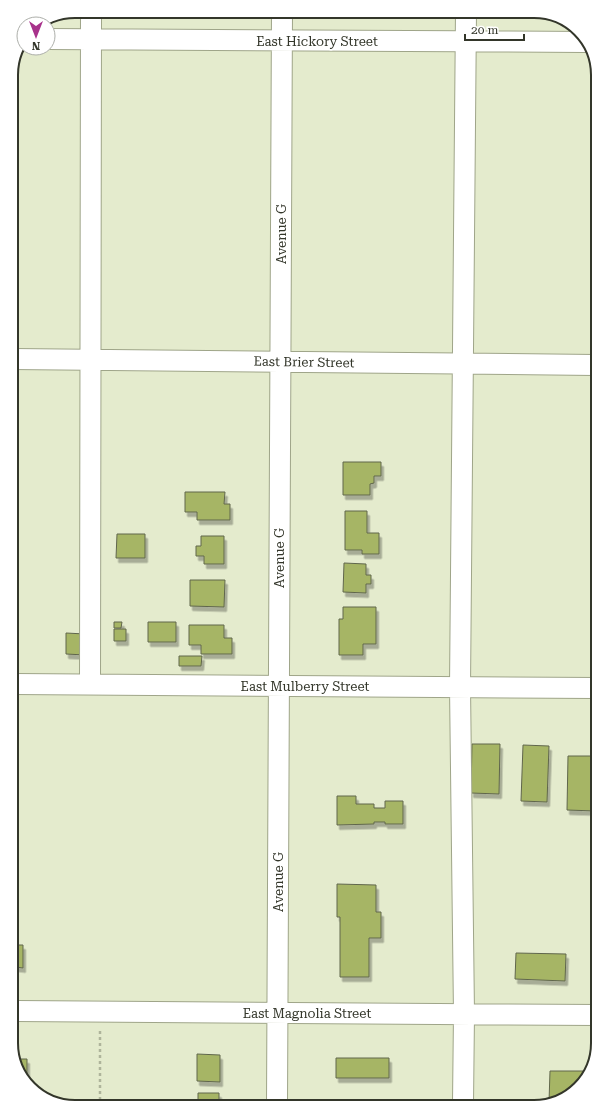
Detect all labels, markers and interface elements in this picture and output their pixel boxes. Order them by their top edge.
north arrow [16,16,56,56]
scale bar [465,16,524,42]
text: 20 m [471,23,498,37]
street label: East Hickory Street [256,34,378,49]
text: N [31,39,40,52]
street label: Avenue G [274,204,289,264]
street label: East Brier Street [253,354,355,370]
street label: Avenue G [272,528,287,588]
street label: East Mulberry Street [241,679,370,694]
street label: Avenue G [271,852,286,912]
street label: East Magnolia Street [243,1006,371,1021]

